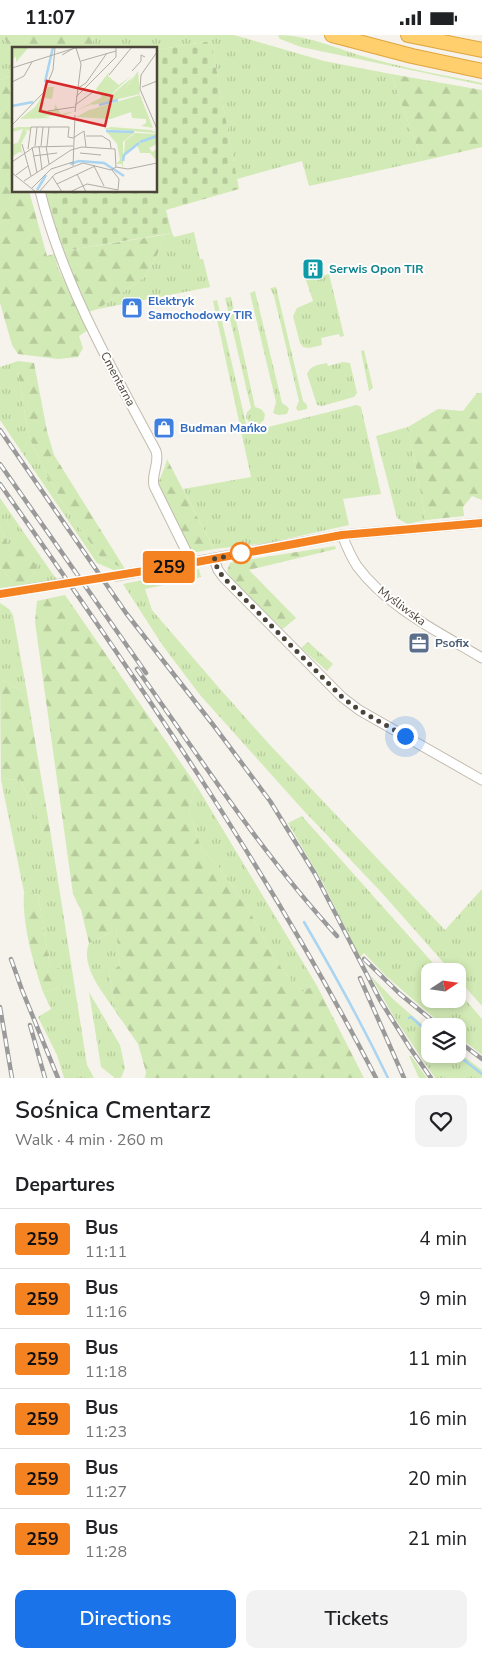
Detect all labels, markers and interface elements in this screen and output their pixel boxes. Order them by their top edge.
text: 11:07 [25,5,75,31]
inset map [12,47,158,193]
building icon: Serwis Opon TIR [301,257,325,281]
place label: Serwis Opon TIR [329,261,424,277]
place label: Elektryk Samochodowy TIR [148,293,253,323]
shop icon: Elektryk Samochodowy TIR [120,296,144,320]
street label: Cmentarna [97,349,139,409]
shop icon: Budman Mańko [152,416,176,440]
place label: Budman Mańko [180,420,267,436]
unlabelled marker [230,542,252,564]
line badge: 259 [140,551,198,583]
text: 259 [153,555,185,579]
street label: Myśliwska [375,583,429,629]
office icon: Psofix [407,631,431,655]
place label: Psofix [435,635,470,651]
your location [393,724,418,749]
north arrow [421,963,466,1007]
map controls [421,963,466,1063]
button: layers [421,1018,466,1063]
text: Sośnica Cmentarz [15,1094,211,1126]
button: heart [415,1095,467,1147]
text: Walk · 4 min · 260 m [15,1129,163,1151]
text: Departures [15,1172,115,1198]
text: Bus [85,1215,118,1241]
text: 4 min [419,1226,467,1252]
text: 259 [26,1227,59,1251]
text: 11:11 [85,1241,127,1263]
text: Bus [85,1275,118,1301]
text: 9 min [419,1286,467,1312]
text: 259 [26,1287,59,1311]
text: 11:16 [85,1301,127,1323]
text: Bus [85,1335,118,1361]
text: 11 min [408,1346,467,1372]
text: 259 [26,1347,59,1371]
text: 11:18 [85,1361,127,1383]
text: Bus [85,1395,118,1421]
text: 16 min [408,1406,467,1432]
text: 259 [26,1407,59,1431]
text: 11:23 [85,1421,127,1443]
text: Bus [85,1455,118,1481]
text: 20 min [408,1466,467,1492]
text: 259 [26,1467,59,1491]
text: 11:27 [85,1481,127,1503]
text: Bus [85,1515,118,1541]
text: 21 min [408,1526,467,1552]
text: 259 [26,1527,59,1551]
text: 11:28 [85,1541,127,1563]
button: Directions [15,1590,236,1648]
button: Tickets [246,1590,467,1648]

